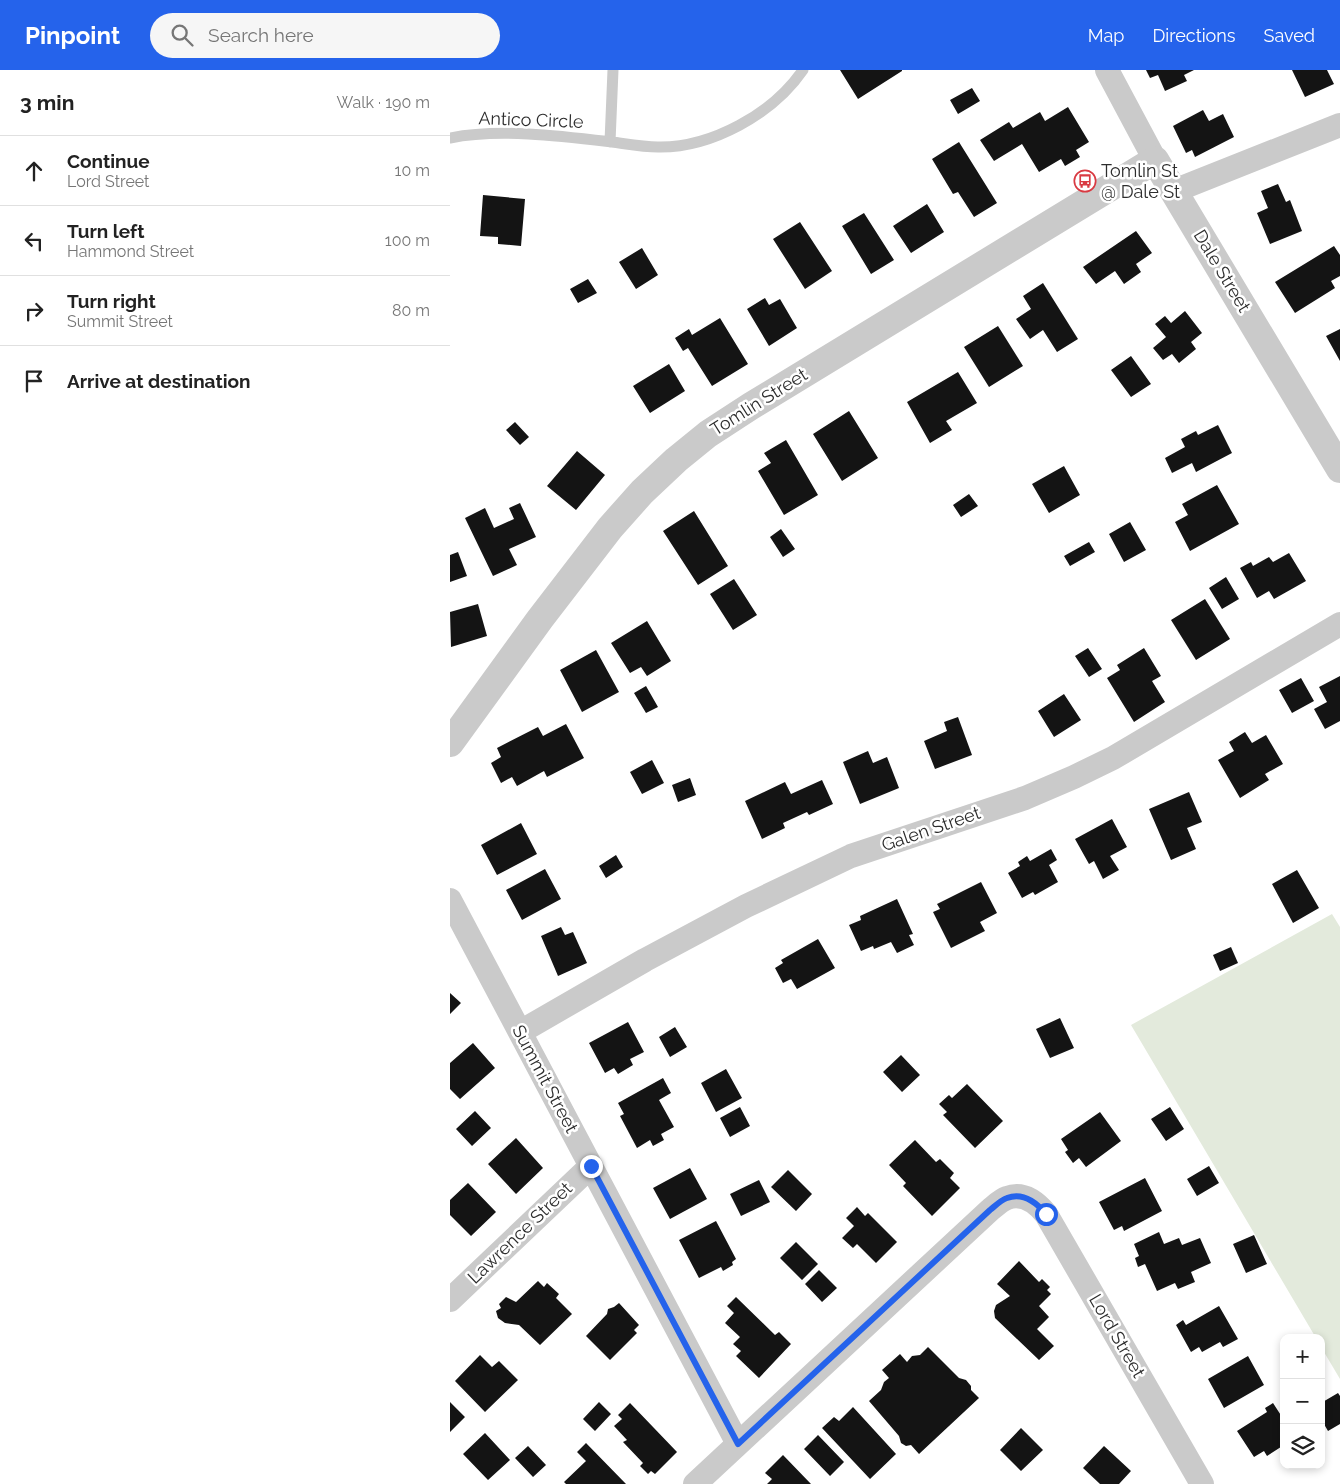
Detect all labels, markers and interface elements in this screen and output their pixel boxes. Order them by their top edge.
search box [150,13,500,58]
text: Pinpoint [25,21,120,50]
icon: search [168,21,196,49]
text: Search here [208,24,314,46]
text: Map [1088,25,1124,46]
text: Directions [1152,25,1236,46]
text: Saved [1264,25,1315,46]
text: 3 min [20,90,74,115]
text: Walk · 190 m [337,93,430,112]
street label: Antico Circle [478,107,584,132]
text: Continue [67,150,150,172]
icon: ahead [20,157,48,185]
place label: Tomlin St @ Dale St [1101,160,1180,202]
text: 10 m [395,161,430,180]
bus stop icon: Tomlin St @ Dale St [1073,169,1097,193]
text: Lord Street [67,172,149,191]
text: Turn left [67,220,144,242]
street label: Dale Street [1190,226,1255,316]
icon: left [20,227,48,255]
text: 100 m [385,231,430,250]
text: Hammond Street [67,242,194,261]
text: Turn right [67,290,156,312]
icon: right [20,297,48,325]
text: 80 m [392,301,430,320]
text: Summit Street [67,312,173,331]
street label: Tomlin Street [707,364,811,440]
icon: arrive [20,367,48,395]
text: Arrive at destination [67,370,251,392]
street label: Galen Street [879,802,983,855]
street label: Summit Street [508,1021,583,1136]
route end [580,1155,603,1178]
street label: Lawrence Street [463,1178,576,1288]
route start [1035,1203,1058,1226]
street label: Lord Street [1085,1290,1150,1381]
map controls [1280,1334,1325,1469]
button: + [1280,1334,1325,1379]
button: − [1280,1379,1325,1424]
button: layers [1280,1424,1325,1469]

